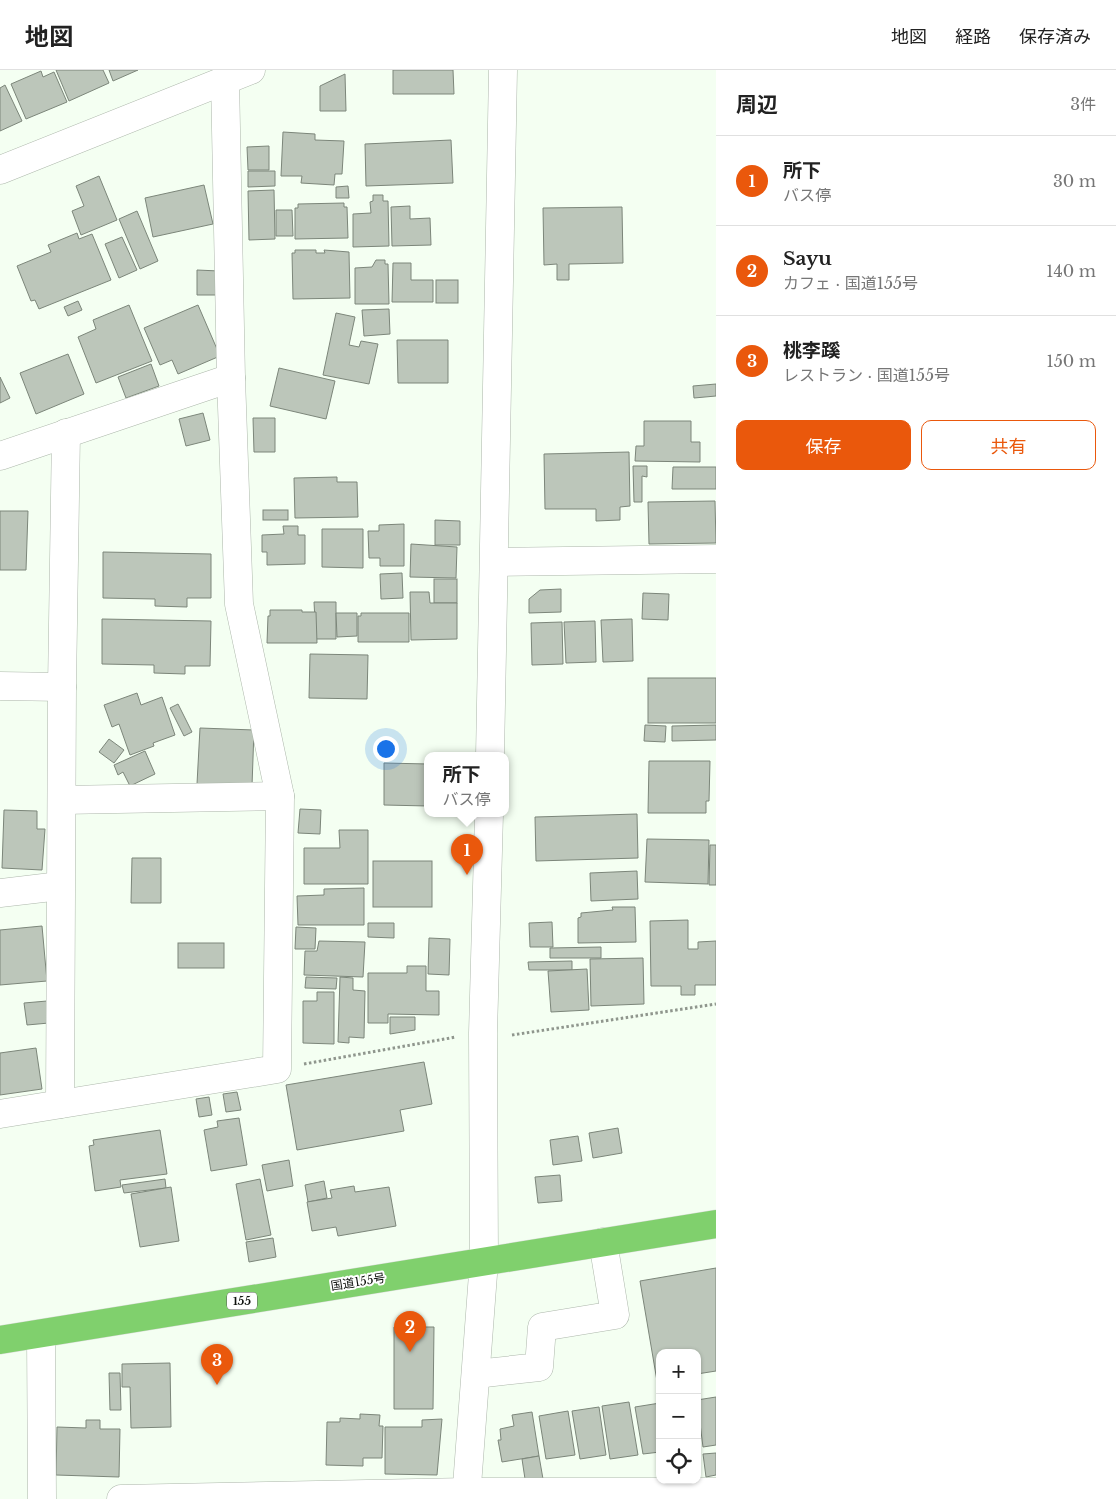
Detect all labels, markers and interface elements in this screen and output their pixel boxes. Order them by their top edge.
text: 地図 [25,22,73,51]
text: 地図 [891,26,927,48]
text: 経路 [955,26,991,48]
text: 保存済み [1019,26,1091,48]
text: 周辺 [736,92,778,118]
text: 3件 [1070,94,1096,114]
text: 所下 [783,159,821,182]
text: 1 [749,171,755,191]
text: 30 m [1053,171,1096,191]
text: バス停 [783,185,831,205]
text: Sayu [783,247,832,270]
text: 2 [747,261,757,281]
text: 140 m [1046,261,1096,281]
text: カフェ · 国道155号 [783,273,918,293]
text: 桃李蹊 [783,339,840,362]
text: 3 [747,351,757,371]
text: 150 m [1047,351,1096,371]
text: レストラン · 国道155号 [783,365,950,385]
button: 保存 [736,420,911,470]
button: 共有 [921,420,1096,470]
your location [373,736,399,762]
popup [424,752,509,817]
text: 所下 [442,763,481,786]
text: バス停 [442,789,491,809]
pin: 1 [451,834,483,875]
street label: 国道155号 [330,1270,386,1293]
road number: 155 [227,1292,257,1310]
pin: 2 [394,1311,426,1352]
pin: 3 [201,1344,233,1385]
map controls [656,1349,701,1484]
button: + [656,1349,701,1394]
button: − [656,1394,701,1439]
button: locate [656,1439,701,1484]

